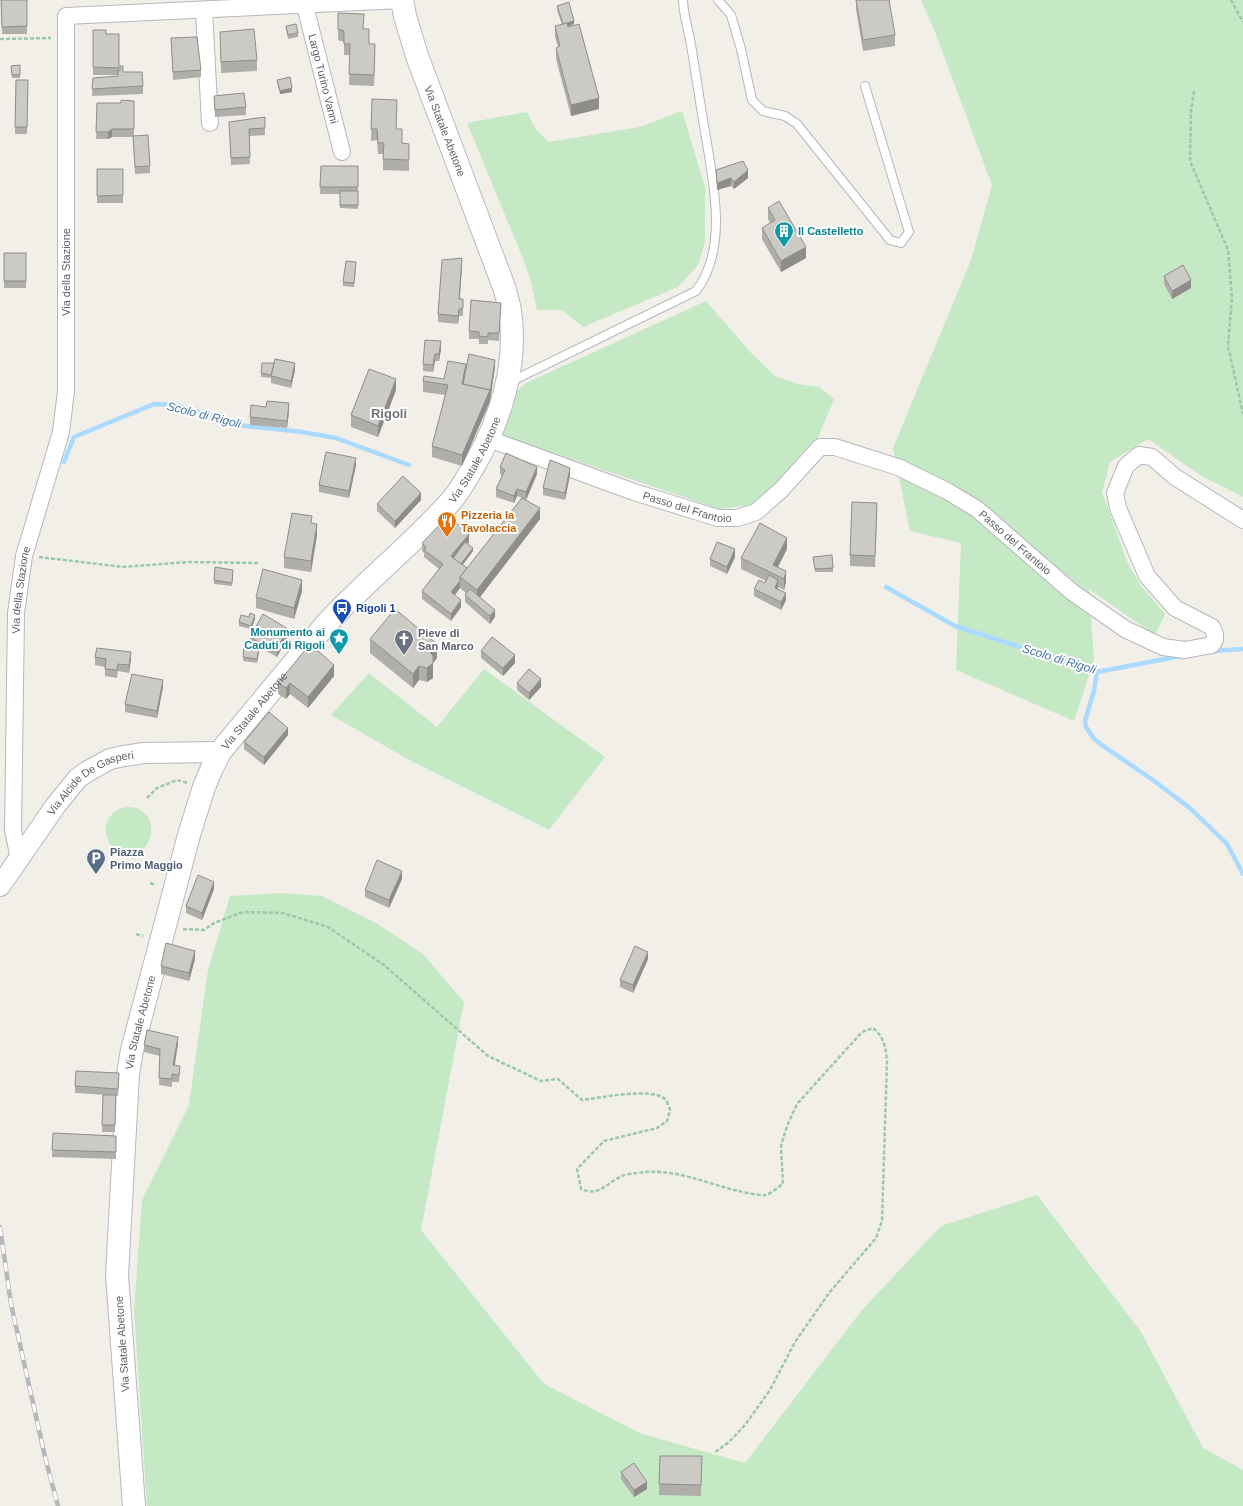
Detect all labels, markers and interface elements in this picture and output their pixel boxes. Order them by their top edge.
street label: Largo Turino Vanni [306,33,341,125]
street label: Via Statale Abetone [422,84,468,178]
building icon: Il Castelletto [773,220,795,248]
place label: Il Castelletto [798,225,864,237]
street label: Via della Stazione [60,228,72,316]
water label: Scolo di Rigoli [165,399,243,431]
district label: Rigoli [371,406,407,421]
street label: Via Statale Abetone [446,415,503,505]
street label: Passo del Frantoio [641,489,732,524]
street label: Passo del Frantoio [977,508,1054,577]
place label: Pizzeria la Tavolaccia [461,509,517,534]
restaurant icon: Pizzeria la Tavolaccia [436,510,458,538]
street label: Via della Stazione [10,545,33,634]
bus stop icon: Rigoli 1 [331,597,353,625]
place label: Rigoli 1 [356,602,396,614]
place label: Monumento ai Caduti di Rigoli [244,626,325,651]
place icon: Monumento ai Caduti di Rigoli [328,627,350,655]
place label: Pieve di San Marco [418,627,474,652]
church icon: Pieve di San Marco [393,628,415,656]
water label: Scolo di Rigoli [1021,641,1098,677]
street label: Via Statale Abetone [219,670,290,752]
street label: Via Alcide De Gasperi [45,749,134,817]
place label: Piazza Primo Maggio [110,846,183,871]
parking icon: Piazza Primo Maggio [85,847,107,875]
street label: Via Statale Abetone [123,974,158,1070]
street label: Via Statale Abetone [113,1295,131,1393]

